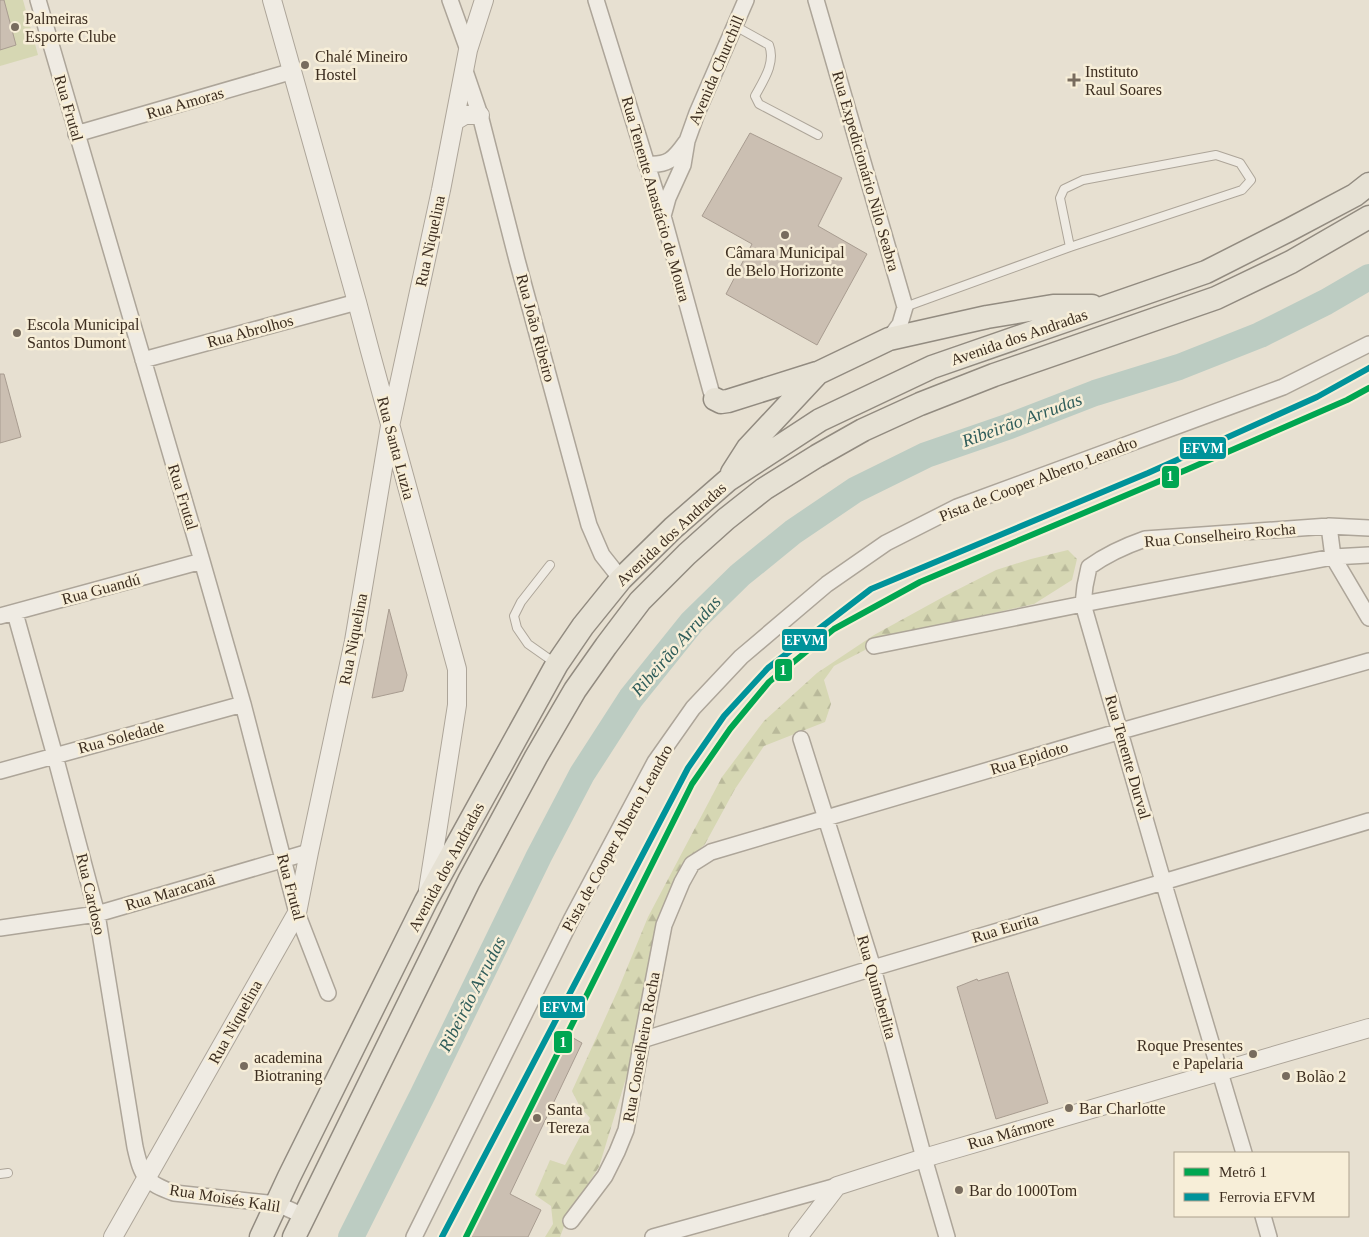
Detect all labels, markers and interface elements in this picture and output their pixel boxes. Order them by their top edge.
place label: Palmeiras Esporte Clube [25,10,116,46]
street label: Avenida Churchill [685,12,747,127]
marker: Palmeiras Esporte Clube [9,21,21,33]
place label: Chalé Mineiro Hostel [315,48,408,83]
marker: Chalé Mineiro Hostel [299,59,311,71]
place label: Instituto Raul Soares [1085,63,1162,98]
street label: Rua Expedicionário Nilo Seabra [828,69,903,273]
street label: Rua Frutal [51,73,87,144]
marker: Instituto Raul Soares [1067,73,1081,87]
street label: Rua Amoras [144,84,226,122]
street label: Rua Tenente Anastácio de Moura [619,94,693,304]
street label: Rua Niquelina [412,194,449,288]
marker: Câmara Municipal de Belo Horizonte [779,229,791,241]
place label: Câmara Municipal de Belo Horizonte [725,244,845,279]
street label: Rua João Ribeiro [513,272,559,384]
street label: Avenida dos Andradas [948,306,1090,368]
street label: Rua Abrolhos [205,311,295,351]
place label: Escola Municipal Santos Dumont [27,316,140,351]
marker: Escola Municipal Santos Dumont [11,327,23,339]
water label: Ribeirão Arrudas [958,389,1085,451]
street label: Rua Santa Luzia [374,395,418,501]
street label: Pista de Cooper Alberto Leandro [937,433,1140,526]
line badge: EFVM [1179,436,1227,460]
text: EFVM [1182,441,1224,456]
street label: Rua Frutal [165,462,201,533]
line badge: 1 [1161,465,1180,489]
text: 1 [1167,469,1174,484]
street label: Avenida dos Andradas [613,479,729,589]
street label: Rua Conselheiro Rocha [1144,520,1296,550]
street label: Rua Guandú [60,570,142,608]
street label: Rua Niquelina [336,592,371,686]
water label: Ribeirão Arrudas [626,592,725,701]
line badge: EFVM [781,628,828,652]
text: EFVM [783,633,825,648]
line badge: 1 [774,658,793,682]
text: 1 [780,663,787,678]
street label: Rua Tenente Durval [1102,693,1154,822]
street label: Rua Soledade [76,717,166,757]
street label: Rua Epidoto [988,738,1070,779]
street label: Pista de Cooper Alberto Leandro [559,742,676,935]
street label: Avenida dos Andradas [405,800,487,934]
street label: Rua Cardoso [73,852,109,936]
street label: Rua Frutal [274,852,308,923]
street label: Rua Maracanã [123,870,217,914]
street label: Rua Eurita [970,910,1040,946]
water label: Ribeirão Arrudas [434,933,510,1056]
street label: Rua Quimberlita [854,933,900,1041]
street label: Rua Conselheiro Rocha [619,971,663,1123]
street label: Rua Niquelina [205,977,266,1067]
line badge: EFVM [539,995,586,1019]
text: EFVM [542,1000,584,1015]
line badge: 1 [553,1030,573,1054]
text: 1 [560,1035,567,1050]
place label: Roque Presentes e Papelaria [1137,1037,1243,1073]
marker: Roque Presentes e Papelaria [1247,1048,1259,1060]
place label: academina Biotraning [254,1049,322,1085]
marker: academina Biotraning [238,1060,250,1072]
place label: Bolão 2 [1296,1068,1346,1085]
marker: Bolão 2 [1280,1070,1292,1082]
place label: Bar Charlotte [1079,1100,1166,1117]
place label: Santa Tereza [547,1101,589,1136]
marker: Bar Charlotte [1063,1102,1075,1114]
marker: Santa Tereza [531,1112,543,1124]
street label: Rua Mármore [966,1112,1056,1152]
legend [1174,1152,1349,1217]
text: Metrô 1 [1219,1164,1267,1180]
street label: Rua Moisés Kalil [168,1181,282,1215]
place label: Bar do 1000Tom [969,1182,1078,1199]
marker: Bar do 1000Tom [953,1184,965,1196]
text: Ferrovia EFVM [1219,1189,1315,1205]

